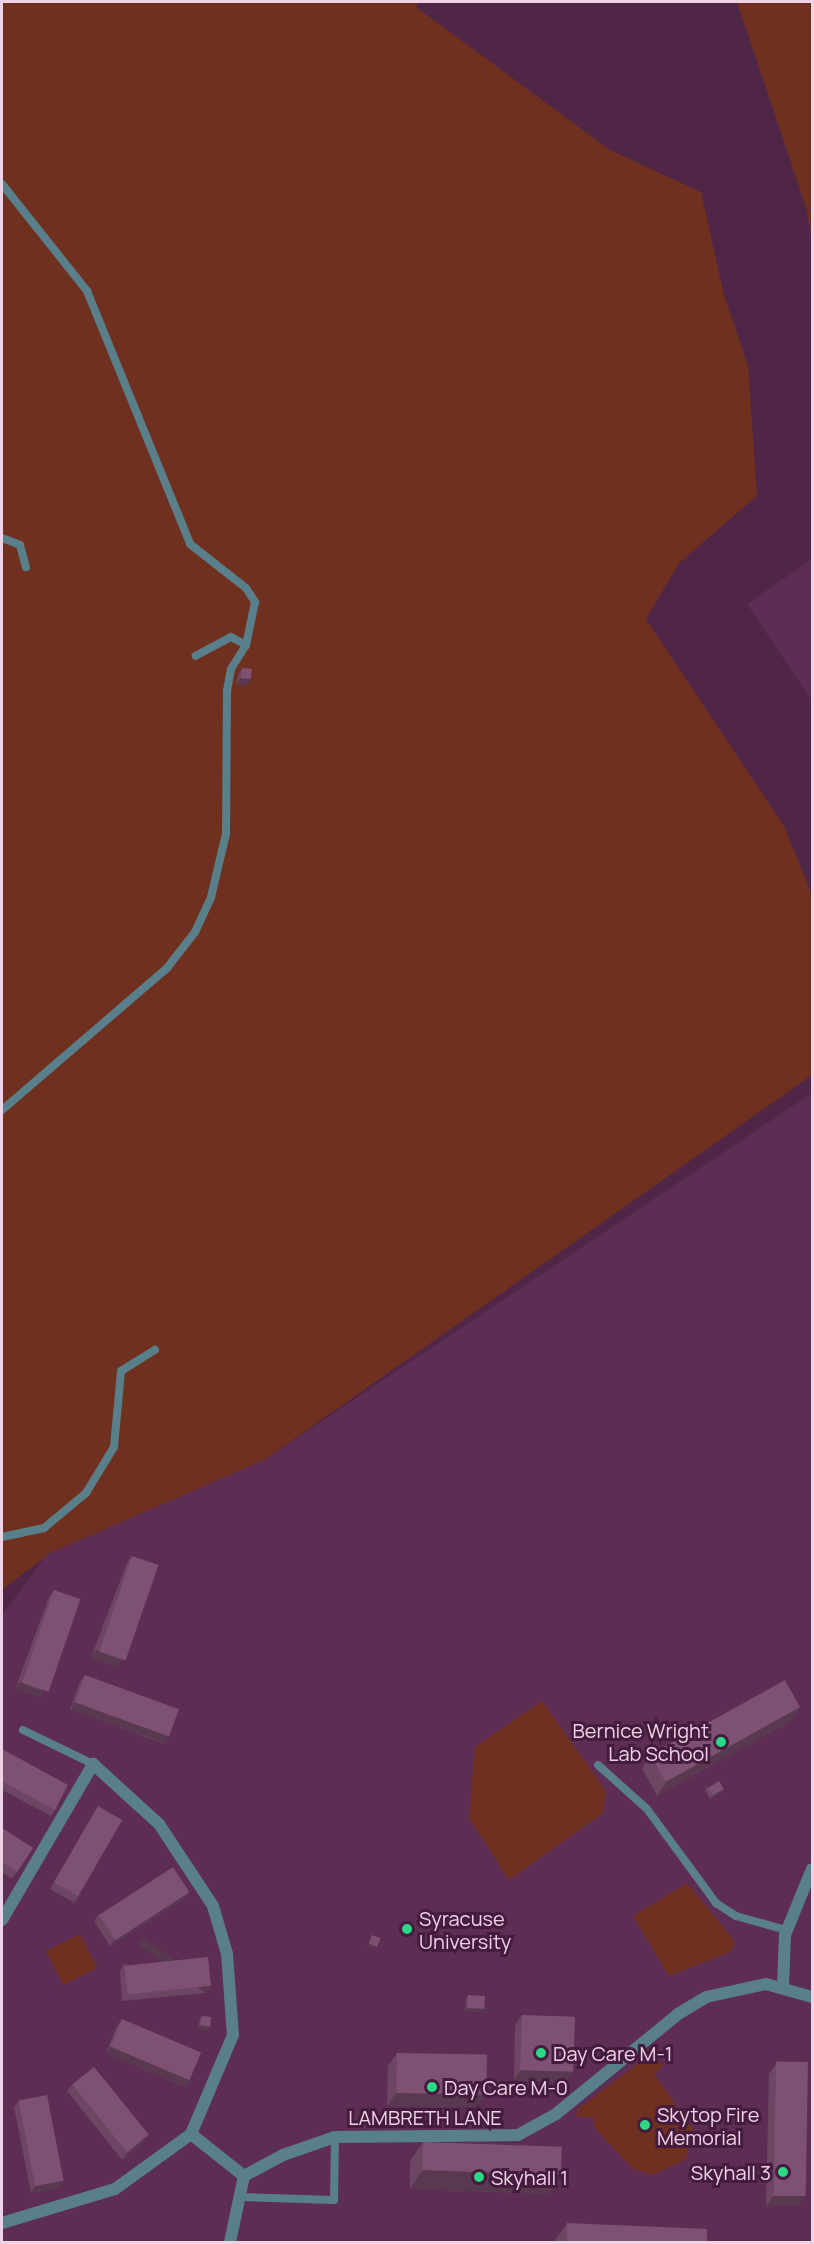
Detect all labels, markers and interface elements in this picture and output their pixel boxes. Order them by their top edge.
place label: Bernice Wright Lab School [573,1718,709,1765]
marker: Bernice Wright Lab School [714,1735,728,1749]
place label: Syracuse University [419,1906,511,1953]
marker: Syracuse University [400,1922,414,1936]
place label: Day Care M-1 [553,2041,673,2065]
marker: Day Care M-1 [534,2046,548,2060]
place label: Day Care M-0 [444,2075,568,2099]
marker: Day Care M-0 [425,2080,439,2094]
place label: Skytop Fire Memorial [657,2102,759,2149]
street label: LAMBRETH LANE [348,2105,502,2129]
marker: Skytop Fire Memorial [638,2118,652,2132]
place label: Skyhall 3 [691,2160,771,2184]
place label: Skyhall 1 [491,2165,568,2189]
marker: Skyhall 3 [776,2165,790,2179]
marker: Skyhall 1 [472,2170,486,2184]

